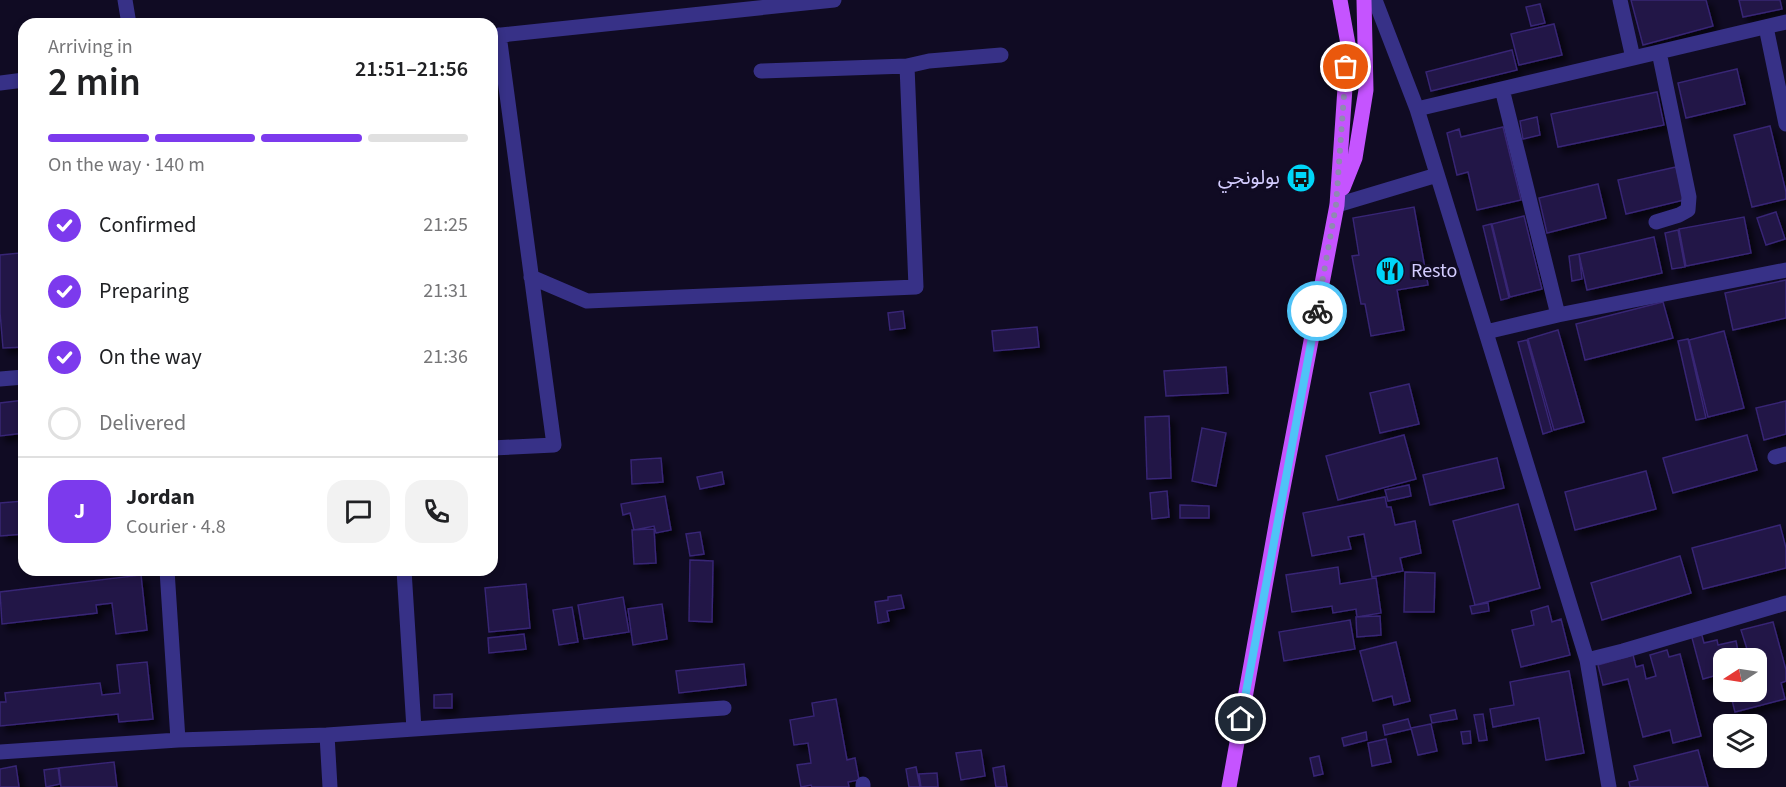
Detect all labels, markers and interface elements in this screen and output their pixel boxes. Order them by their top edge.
text: Arriving in [48,33,133,61]
pin [1320,41,1371,92]
icon: bag [1329,50,1362,83]
text: 21:51–21:56 [355,53,468,85]
text: 2 min [48,55,141,111]
text: On the way · 140 m [48,151,205,179]
bus stop icon: بولونجي [1285,162,1317,194]
place label: بولونجي [1218,164,1280,193]
icon: check [48,209,81,242]
text: Confirmed [99,209,196,241]
text: 21:25 [423,211,468,239]
restaurant icon: Resto [1374,255,1406,287]
place label: Resto [1411,257,1457,285]
icon: check [48,275,81,308]
text: Preparing [99,275,189,307]
text: 21:31 [423,277,468,305]
courier [1287,281,1347,341]
icon: bike [1301,295,1334,328]
icon: check [48,341,81,374]
text: On the way [99,341,202,373]
text: 21:36 [423,343,468,371]
text: Delivered [99,407,186,439]
button: chat [327,480,390,543]
button: phone [405,480,468,543]
text: Jordan [126,481,195,513]
text: J [74,495,85,527]
text: Courier · 4.8 [126,513,226,541]
north arrow [1713,648,1767,702]
map controls [1713,648,1767,768]
pin [1215,693,1266,744]
icon: home [1224,702,1257,735]
button: layers [1713,714,1767,768]

